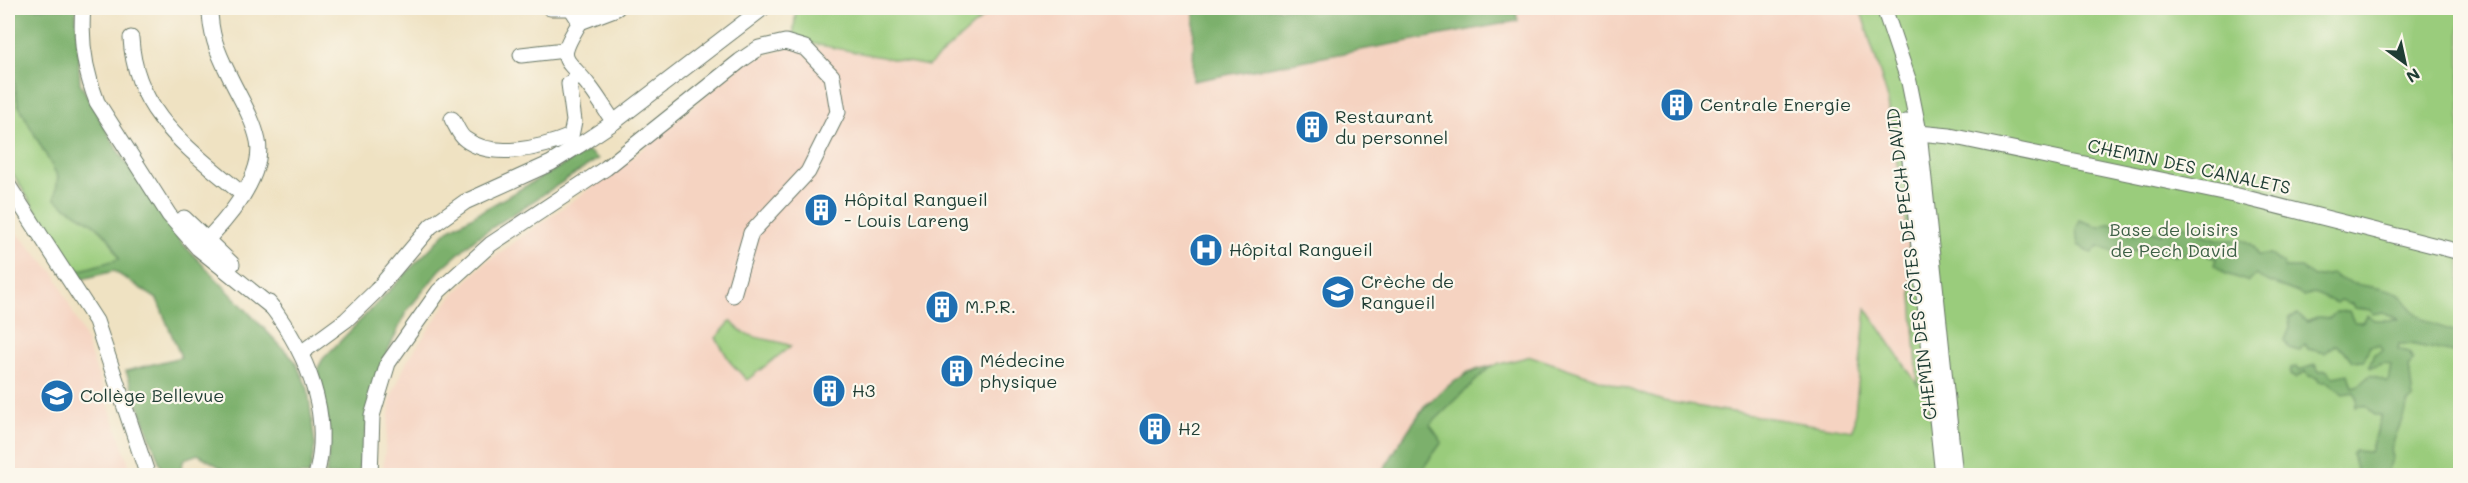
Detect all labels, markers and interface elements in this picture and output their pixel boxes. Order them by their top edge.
north arrow [2375,33,2435,93]
text: N [2403,64,2424,88]
building icon: Centrale Energie [1659,87,1695,123]
place label: Centrale Energie [1700,92,1851,116]
place label: Restaurant du personnel [1335,104,1448,149]
street label: CHEMIN DES CÔTES DE PECH DAVID [1880,107,1942,422]
building icon: Restaurant du personnel [1294,109,1330,145]
street label: CHEMIN DES CANALETS [2086,133,2293,199]
place label: Hôpital Rangueil - Louis Lareng [844,187,988,232]
building icon: Hôpital Rangueil - Louis Lareng [803,192,839,228]
park label: Base de loisirs de Pech David [2109,217,2239,262]
hospital icon: Hôpital Rangueil [1188,232,1224,268]
place label: Hôpital Rangueil [1229,237,1373,261]
place label: Crèche de Rangueil [1361,269,1454,314]
school or university icon: Crèche de Rangueil [1320,274,1356,310]
building icon: M.P.R. [924,289,960,325]
place label: M.P.R. [965,294,1016,318]
place label: Médecine physique [980,348,1065,393]
building icon: Médecine physique [939,353,975,389]
building icon: H3 [811,373,847,409]
school or university icon: Collège Bellevue [39,378,75,414]
place label: H3 [852,378,875,402]
place label: Collège Bellevue [80,383,224,407]
building icon: H2 [1137,411,1173,447]
place label: H2 [1178,416,1201,440]

